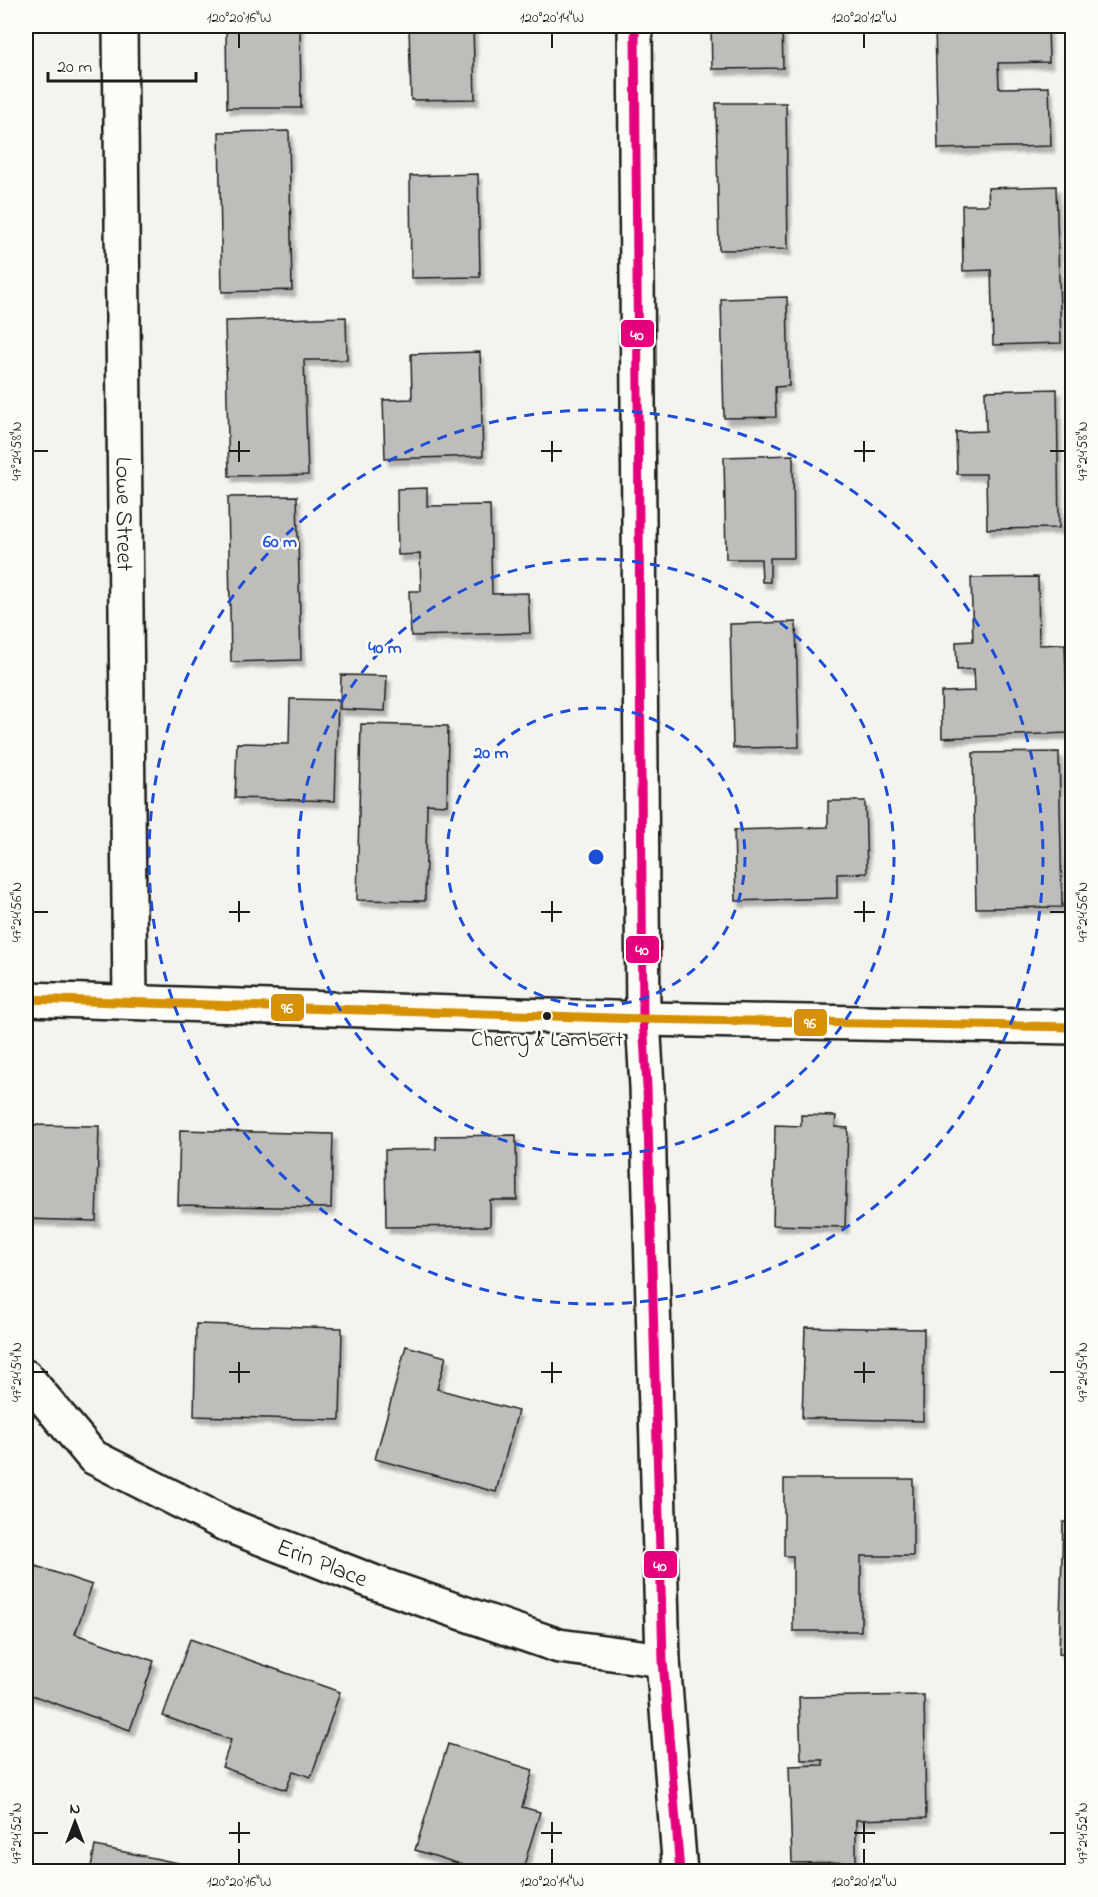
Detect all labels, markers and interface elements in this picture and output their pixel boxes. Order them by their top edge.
text: 120°20'16"W [207,7,271,29]
text: 120°20'14"W [520,7,584,29]
text: 120°20'12"W [831,7,897,29]
scale bar [48,45,196,83]
text: 20 m [57,55,92,81]
line badge: 40 [620,319,655,348]
text: 40 [629,324,644,348]
text: 47°24'58"N [6,421,28,481]
text: 47°24'58"N [1072,421,1094,481]
street label: Lowe Street [104,457,141,571]
text: 60 m [263,530,297,556]
text: 40 m [368,636,402,662]
text: 20 m [472,741,509,767]
centre of rings [586,847,606,867]
text: 47°24'56"N [6,882,28,942]
text: 47°24'56"N [1072,882,1094,942]
line badge: 40 [625,935,660,964]
text: 40 [634,939,649,963]
line badge: 96 [270,993,305,1022]
text: 96 [280,997,294,1021]
line badge: 96 [793,1008,828,1037]
marker: Cherry & Lambert [541,1010,553,1022]
text: 96 [803,1012,817,1036]
place label: Cherry & Lambert [471,1025,624,1058]
text: 47°24'54"N [6,1342,28,1402]
text: 47°24'54"N [1072,1342,1094,1402]
street label: Erin Place [271,1531,372,1598]
line badge: 40 [643,1550,678,1579]
text: 40 [652,1555,667,1579]
north arrow [45,1792,105,1852]
text: N [70,1797,81,1821]
text: 47°24'52"N [6,1802,28,1864]
text: 47°24'52"N [1072,1802,1094,1864]
text: 120°20'16"W [207,1871,271,1893]
text: 120°20'14"W [520,1871,584,1893]
text: 120°20'12"W [831,1871,897,1893]

